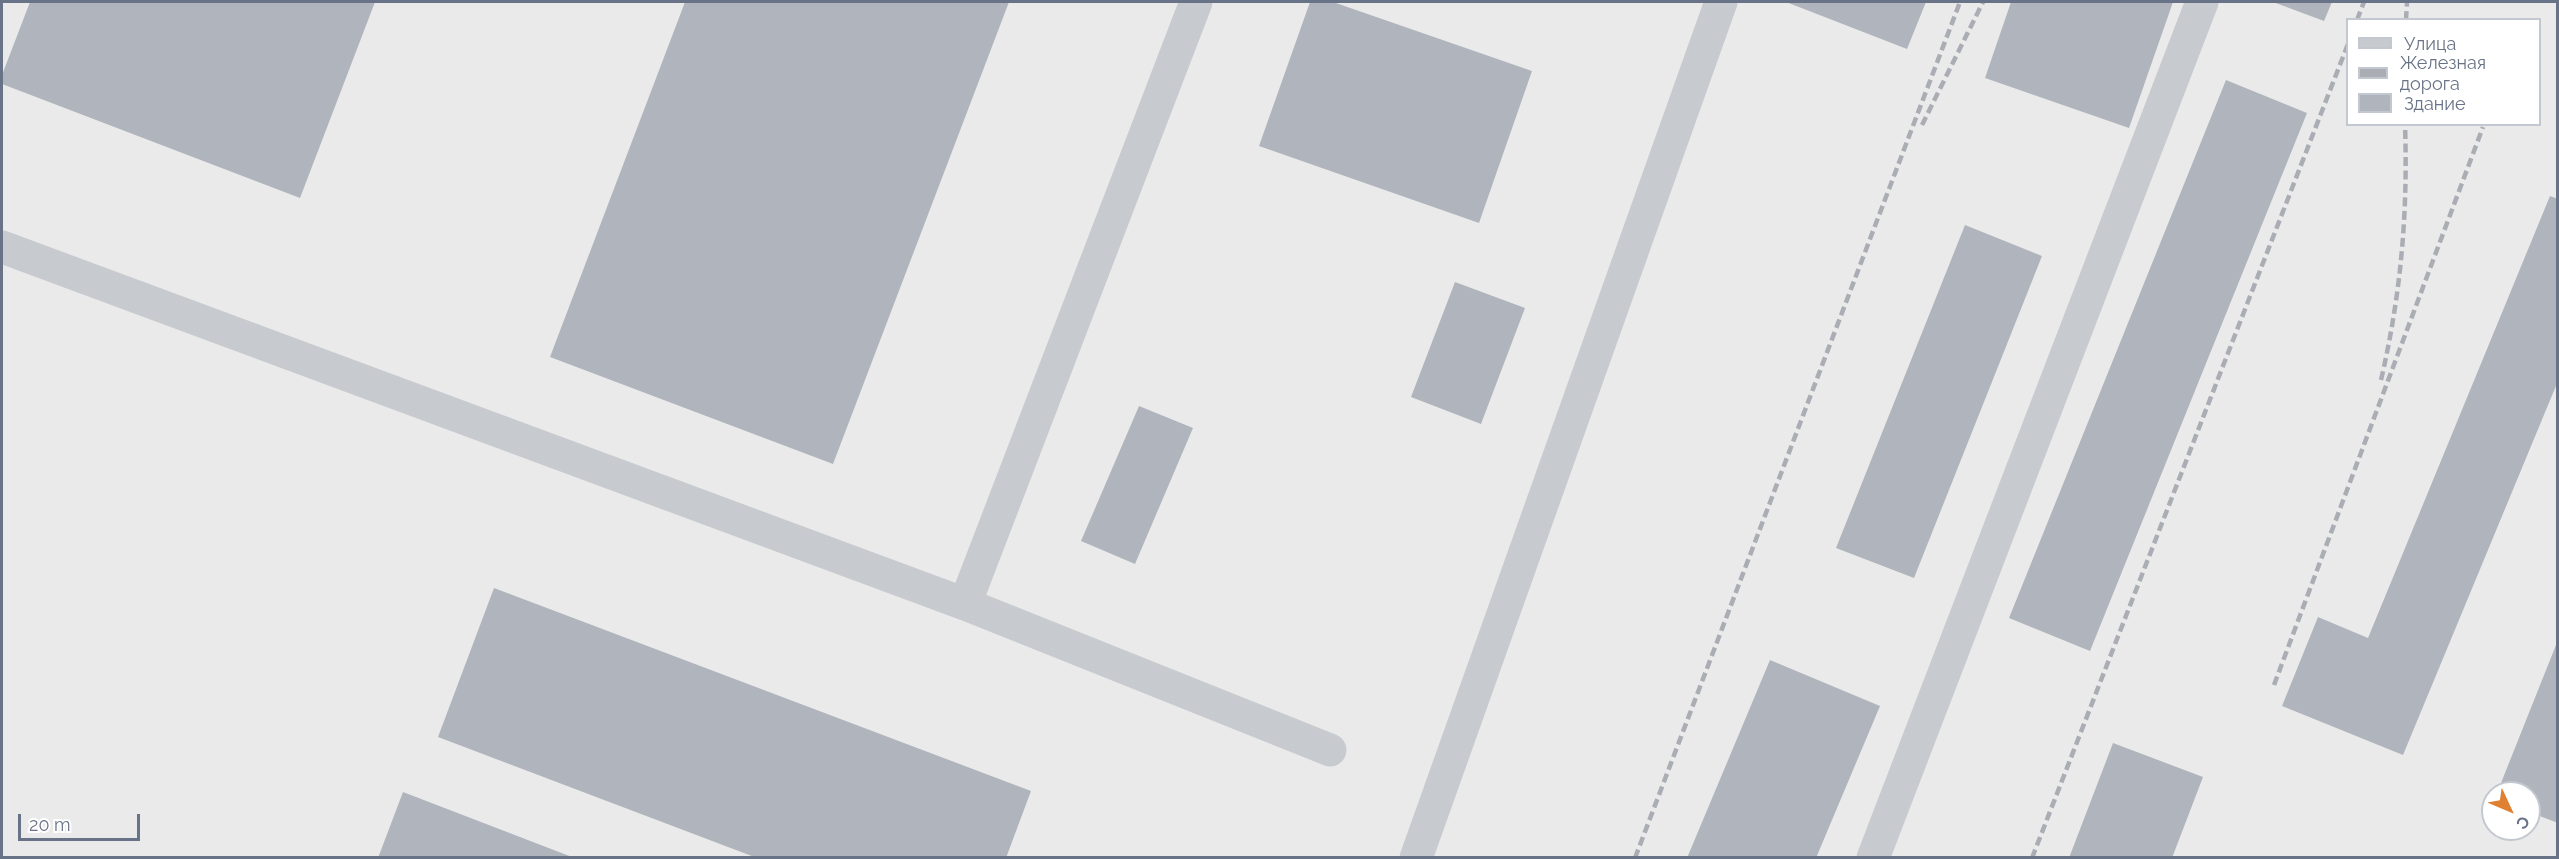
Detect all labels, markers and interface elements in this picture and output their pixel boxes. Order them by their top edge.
legend [2346,18,2541,126]
text: Улица [2404,33,2456,54]
text: Железная дорога [2400,52,2486,94]
text: Здание [2404,93,2466,114]
north arrow [2481,781,2541,841]
scale bar [21,802,142,840]
text: С [2512,812,2534,833]
text: 20 m [29,814,71,835]

